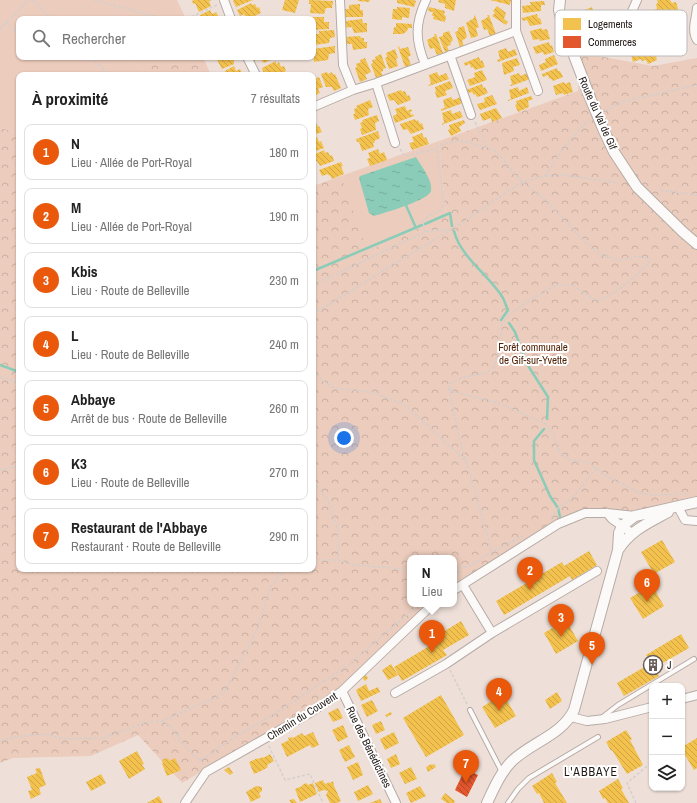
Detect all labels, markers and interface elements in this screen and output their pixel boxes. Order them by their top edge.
legend [555,10,687,56]
search box [16,16,316,60]
text: Logements [588,17,633,31]
icon: search [30,27,52,49]
text: Rechercher [62,28,126,49]
text: Commerces [588,35,637,49]
street label: Route du Val de Gif [576,74,621,152]
text: À proximité [32,87,108,110]
text: 7 résultats [251,90,300,107]
text: N [71,133,80,154]
text: 1 [43,144,49,161]
text: 180 m [269,144,299,161]
text: Lieu · Allée de Port-Royal [71,154,192,171]
text: M [71,197,81,218]
text: 2 [43,208,49,225]
text: 190 m [269,208,299,225]
text: Lieu · Allée de Port-Royal [71,218,192,235]
text: Kbis [71,261,98,282]
text: 3 [43,272,49,289]
text: 230 m [269,272,299,289]
text: Lieu · Route de Belleville [71,282,190,299]
text: L [71,325,79,346]
text: 4 [43,336,49,353]
text: 240 m [269,336,299,353]
park label: Forêt communale de Gif-sur-Yvette [498,340,568,367]
text: Lieu · Route de Belleville [71,346,190,363]
text: Abbaye [71,389,115,410]
text: 5 [43,400,49,417]
text: 260 m [269,400,299,417]
text: Arrêt de bus · Route de Belleville [71,410,227,427]
your location [334,428,354,448]
text: K3 [71,453,87,474]
text: 6 [43,464,49,481]
text: 270 m [269,464,299,481]
text: Lieu · Route de Belleville [71,474,190,491]
text: Restaurant de l'Abbaye [71,517,207,538]
text: 7 [43,528,49,545]
text: 290 m [269,528,299,545]
text: Restaurant · Route de Belleville [71,538,221,555]
popup [407,555,457,607]
pin: 2 [517,557,543,590]
text: N [422,562,431,583]
pin: 6 [634,569,660,602]
text: Lieu [422,583,442,600]
pin: 3 [548,604,574,637]
pin: 1 [419,620,445,653]
pin: 5 [579,632,605,665]
building icon: J [642,654,664,676]
place label: J [667,658,672,672]
pin: 4 [486,678,512,711]
map controls [649,683,685,791]
button: + [649,683,685,719]
street label: Chemin du Couvent [264,689,340,743]
street label: Rue des Bénédictines [343,704,395,790]
button: − [649,719,685,755]
pin: 7 [453,750,479,783]
button: layers [649,755,685,791]
district label: L'ABBAYE [564,764,618,780]

